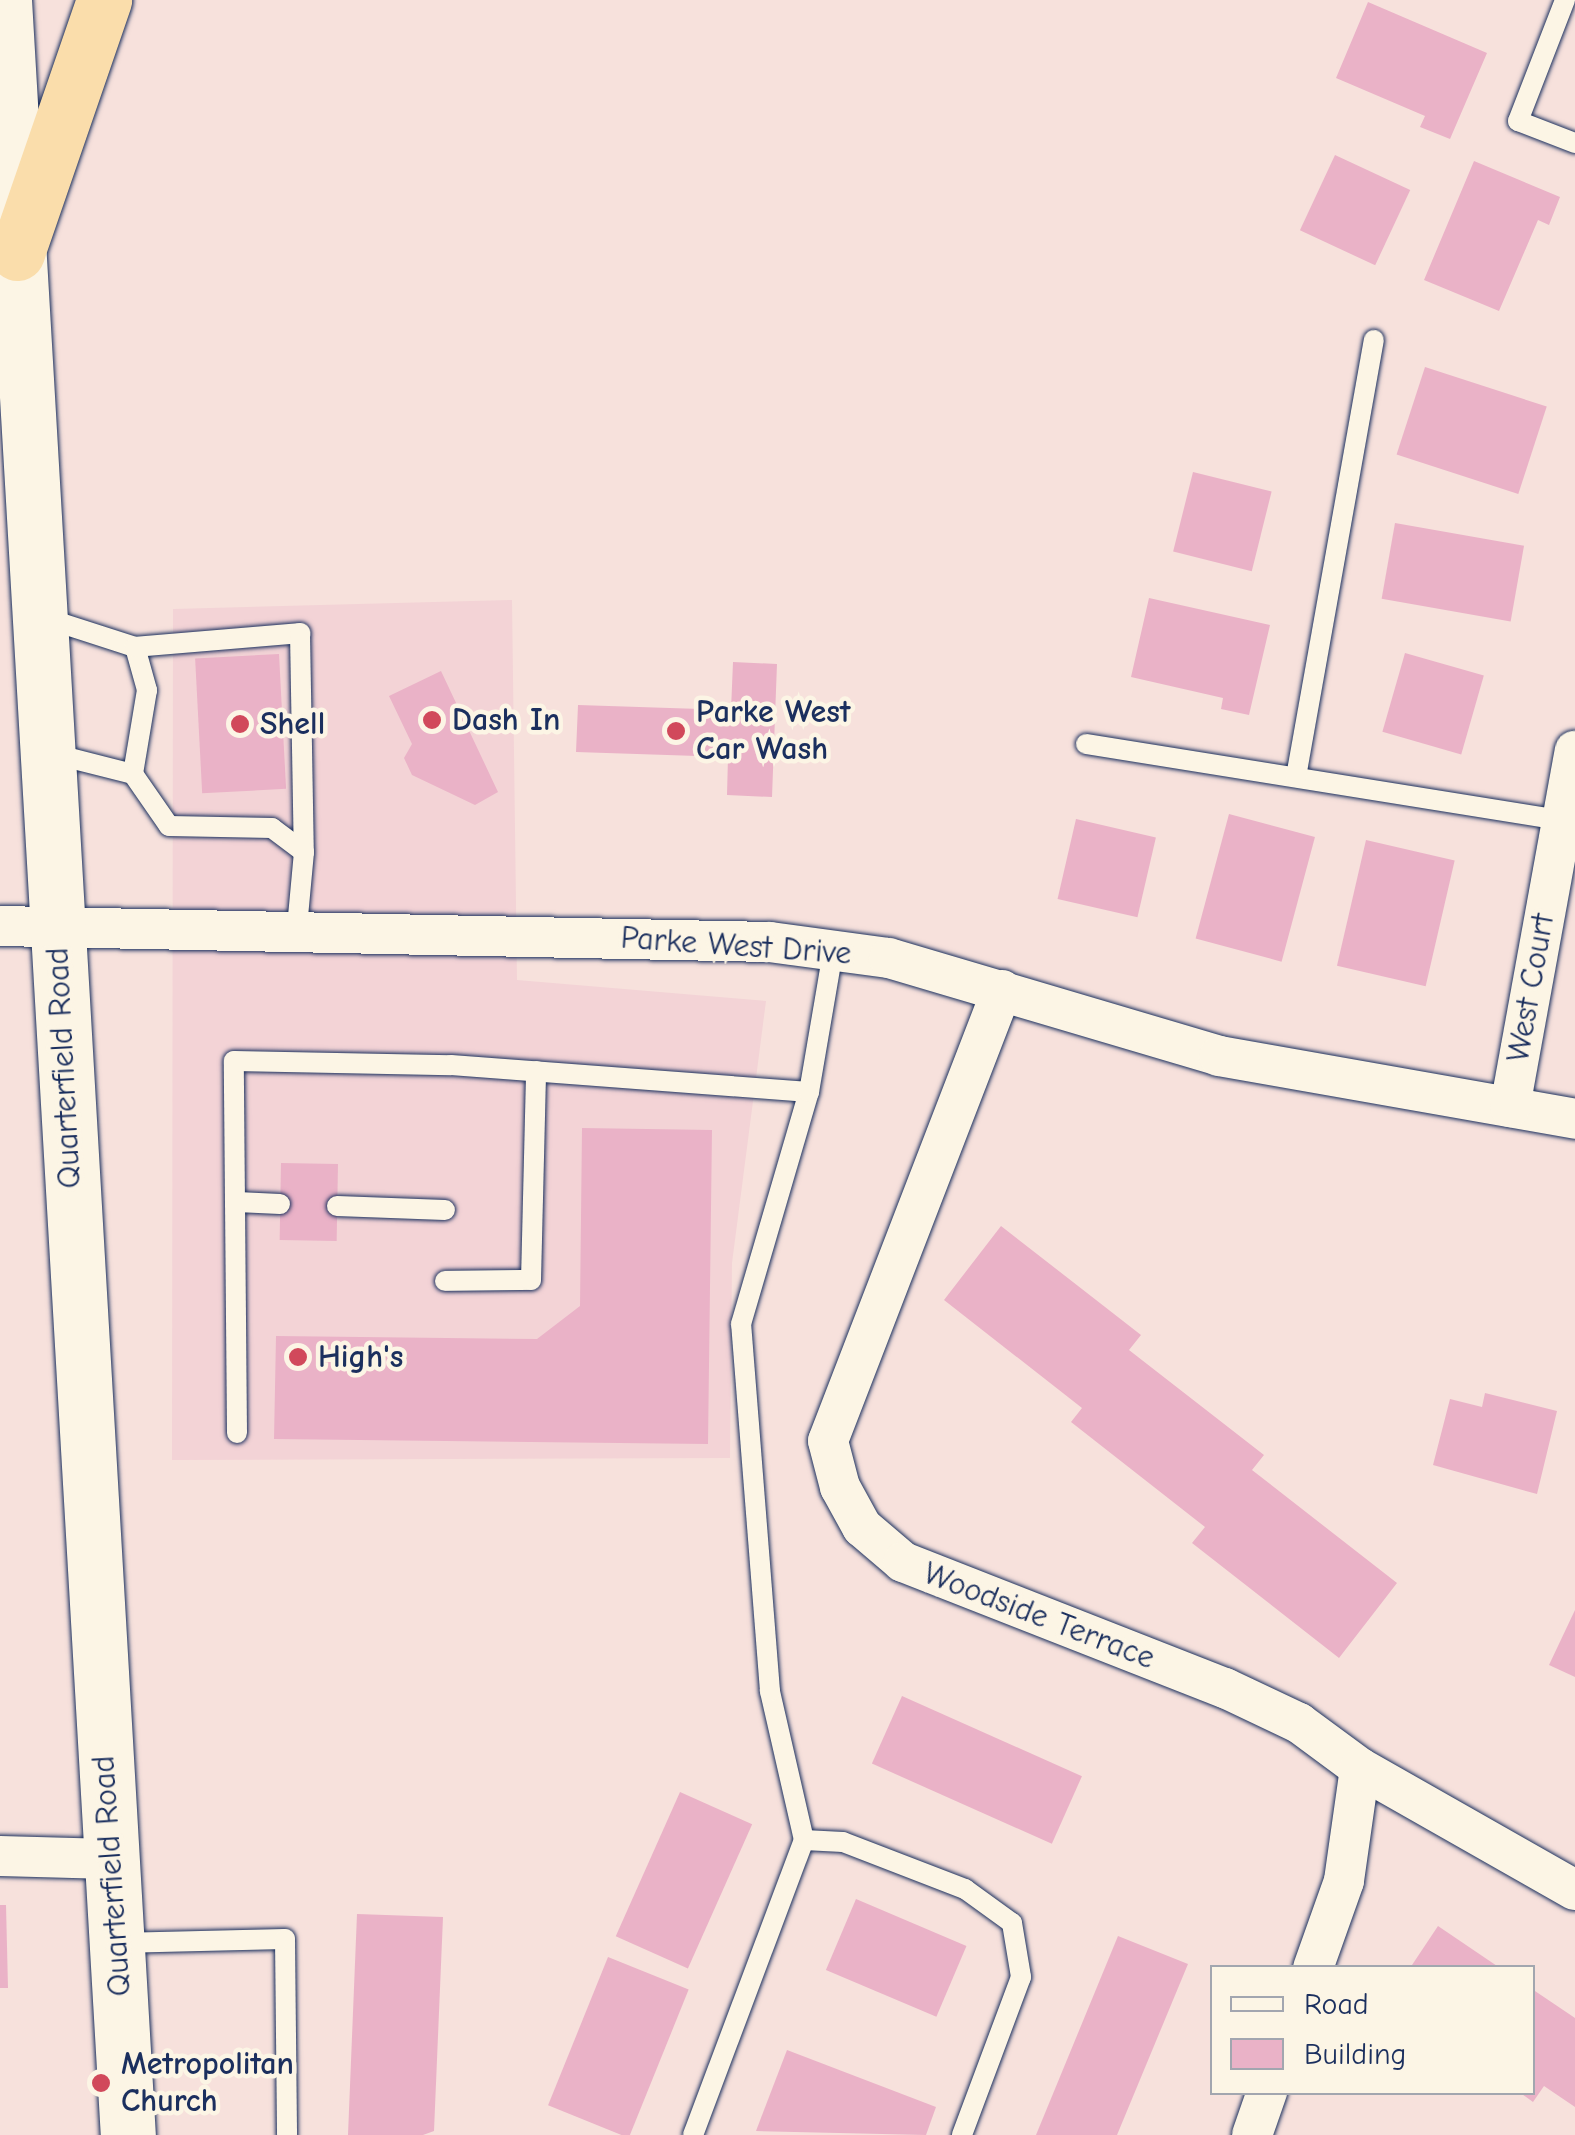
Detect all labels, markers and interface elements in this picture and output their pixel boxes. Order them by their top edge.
place label: Parke West Car Wash [696,694,850,769]
place label: Dash In [452,701,560,739]
place label: Shell [260,705,325,743]
marker: Dash In [421,709,443,731]
marker: Shell [229,713,251,735]
marker: Parke West Car Wash [665,720,687,742]
street label: West Court [1499,911,1563,1065]
street label: Parke West Drive [619,919,853,973]
street label: Quarterfield Road [39,947,89,1189]
place label: High's [318,1338,403,1376]
marker: High's [287,1346,309,1368]
street label: Woodside Terrace [918,1554,1160,1678]
street label: Quarterfield Road [84,1754,140,1998]
legend [1210,1965,1535,2095]
text: Road [1304,1987,1369,2022]
text: Building [1304,2037,1407,2072]
place label: Metropolitan Church [121,2046,294,2121]
marker: Metropolitan Church [90,2072,112,2094]

